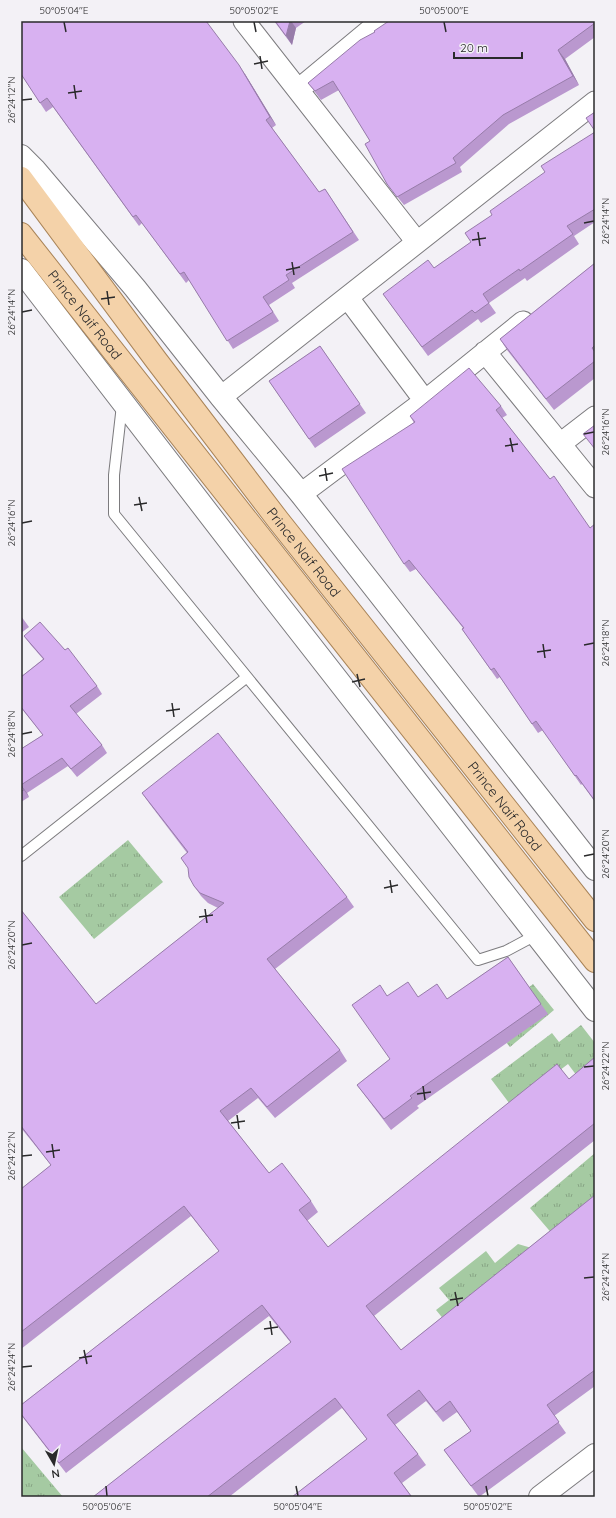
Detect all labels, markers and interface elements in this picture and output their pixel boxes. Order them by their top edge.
text: 50°05'04"E [40,4,89,17]
text: 50°05'02"E [229,4,279,17]
text: 50°05'00"E [419,4,469,17]
scale bar [454,34,522,60]
text: 20 m [460,40,488,55]
text: 26°24'12"N [5,76,18,124]
text: 26°24'14"N [599,198,612,244]
street label: Prince Naif Road [44,266,126,363]
text: 26°24'14"N [5,289,18,335]
text: 26°24'16"N [599,408,612,456]
text: 26°24'16"N [5,499,18,547]
street label: Prince Naif Road [263,504,345,601]
text: 26°24'18"N [599,619,612,667]
text: 26°24'18"N [5,710,18,758]
street label: Prince Naif Road [464,758,546,855]
text: 26°24'20"N [599,829,612,879]
text: 26°24'20"N [5,920,18,970]
text: 26°24'22"N [599,1041,612,1091]
text: 26°24'22"N [5,1131,18,1181]
text: 26°24'24"N [599,1253,612,1301]
text: 26°24'24"N [5,1343,18,1391]
north arrow [34,1444,74,1484]
text: N [50,1466,61,1481]
text: 50°05'06"E [83,1500,132,1513]
text: 50°05'04"E [274,1500,323,1513]
text: 50°05'02"E [463,1500,513,1513]

